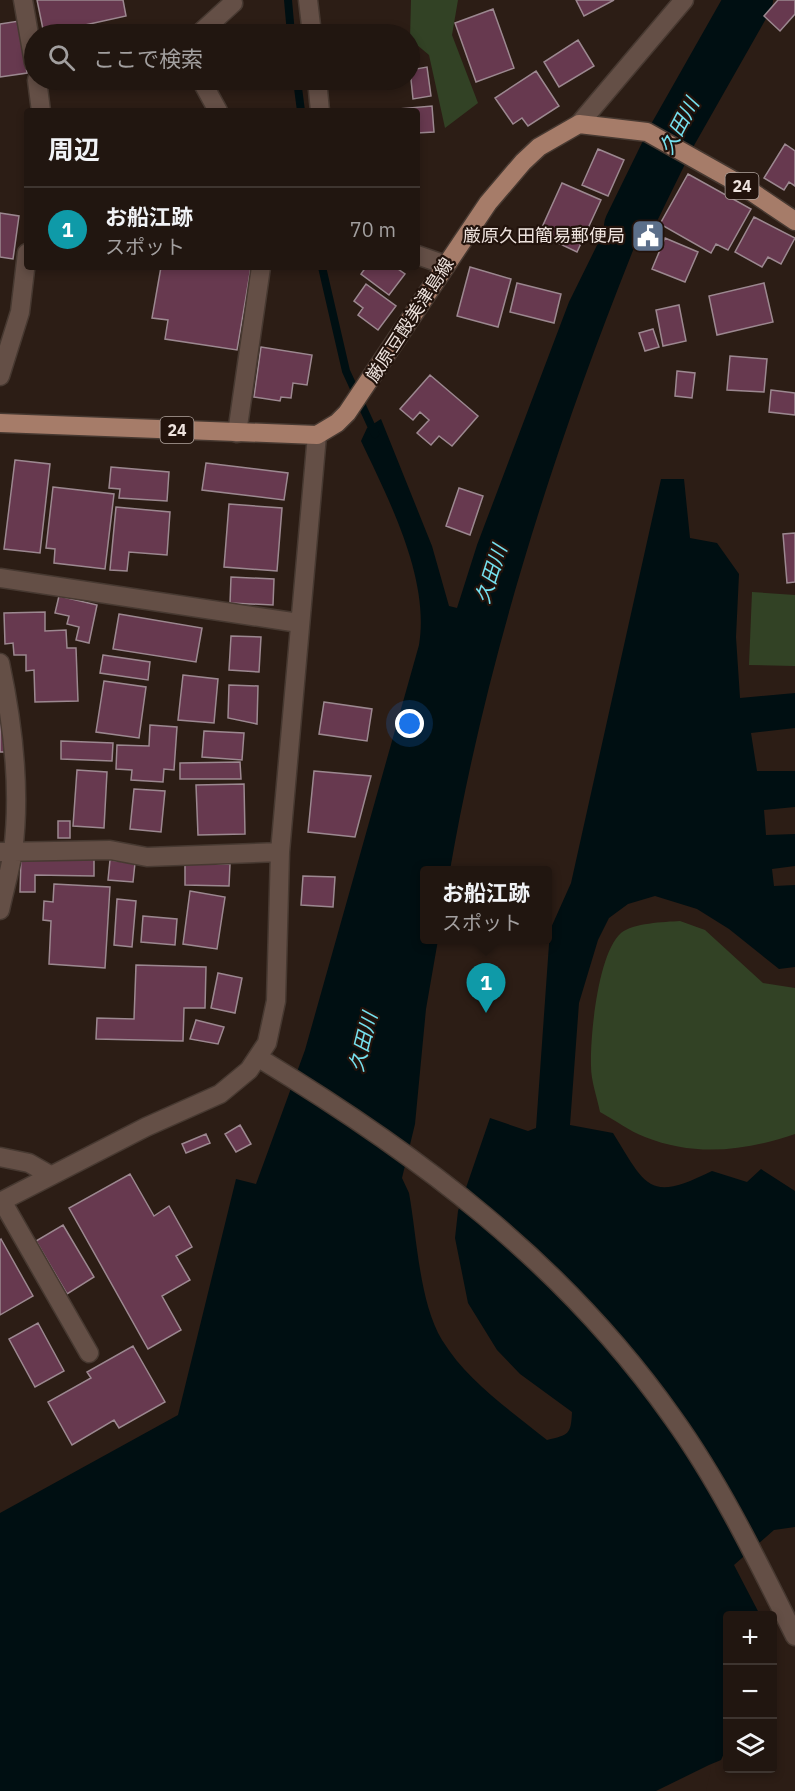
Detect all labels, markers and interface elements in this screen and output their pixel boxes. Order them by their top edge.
search box [24,24,420,90]
icon: search [45,41,78,74]
text: ここで検索 [93,44,203,73]
water label: 久田川 [653,91,706,159]
text: 周辺 [48,132,100,166]
road number: 24 [726,173,758,199]
text: お船江跡 [105,202,193,231]
text: 1 [62,216,74,243]
text: 70 m [350,216,396,243]
public building icon: 厳原久田簡易郵便局 [630,218,666,254]
place label: 厳原久田簡易郵便局 [463,224,625,247]
text: スポット [105,233,185,260]
street label: 厳原豆酘美津島線 [361,253,458,386]
road number: 24 [160,417,194,443]
water label: 久田川 [468,539,513,607]
your location [395,709,424,738]
popup [420,866,552,944]
text: お船江跡 [442,878,530,907]
text: スポット [442,909,522,936]
pin: 1 [466,964,506,1013]
water label: 久田川 [342,1008,383,1074]
map controls [723,1611,777,1773]
button: + [723,1611,777,1665]
button: − [723,1665,777,1719]
button: layers [723,1719,777,1773]

